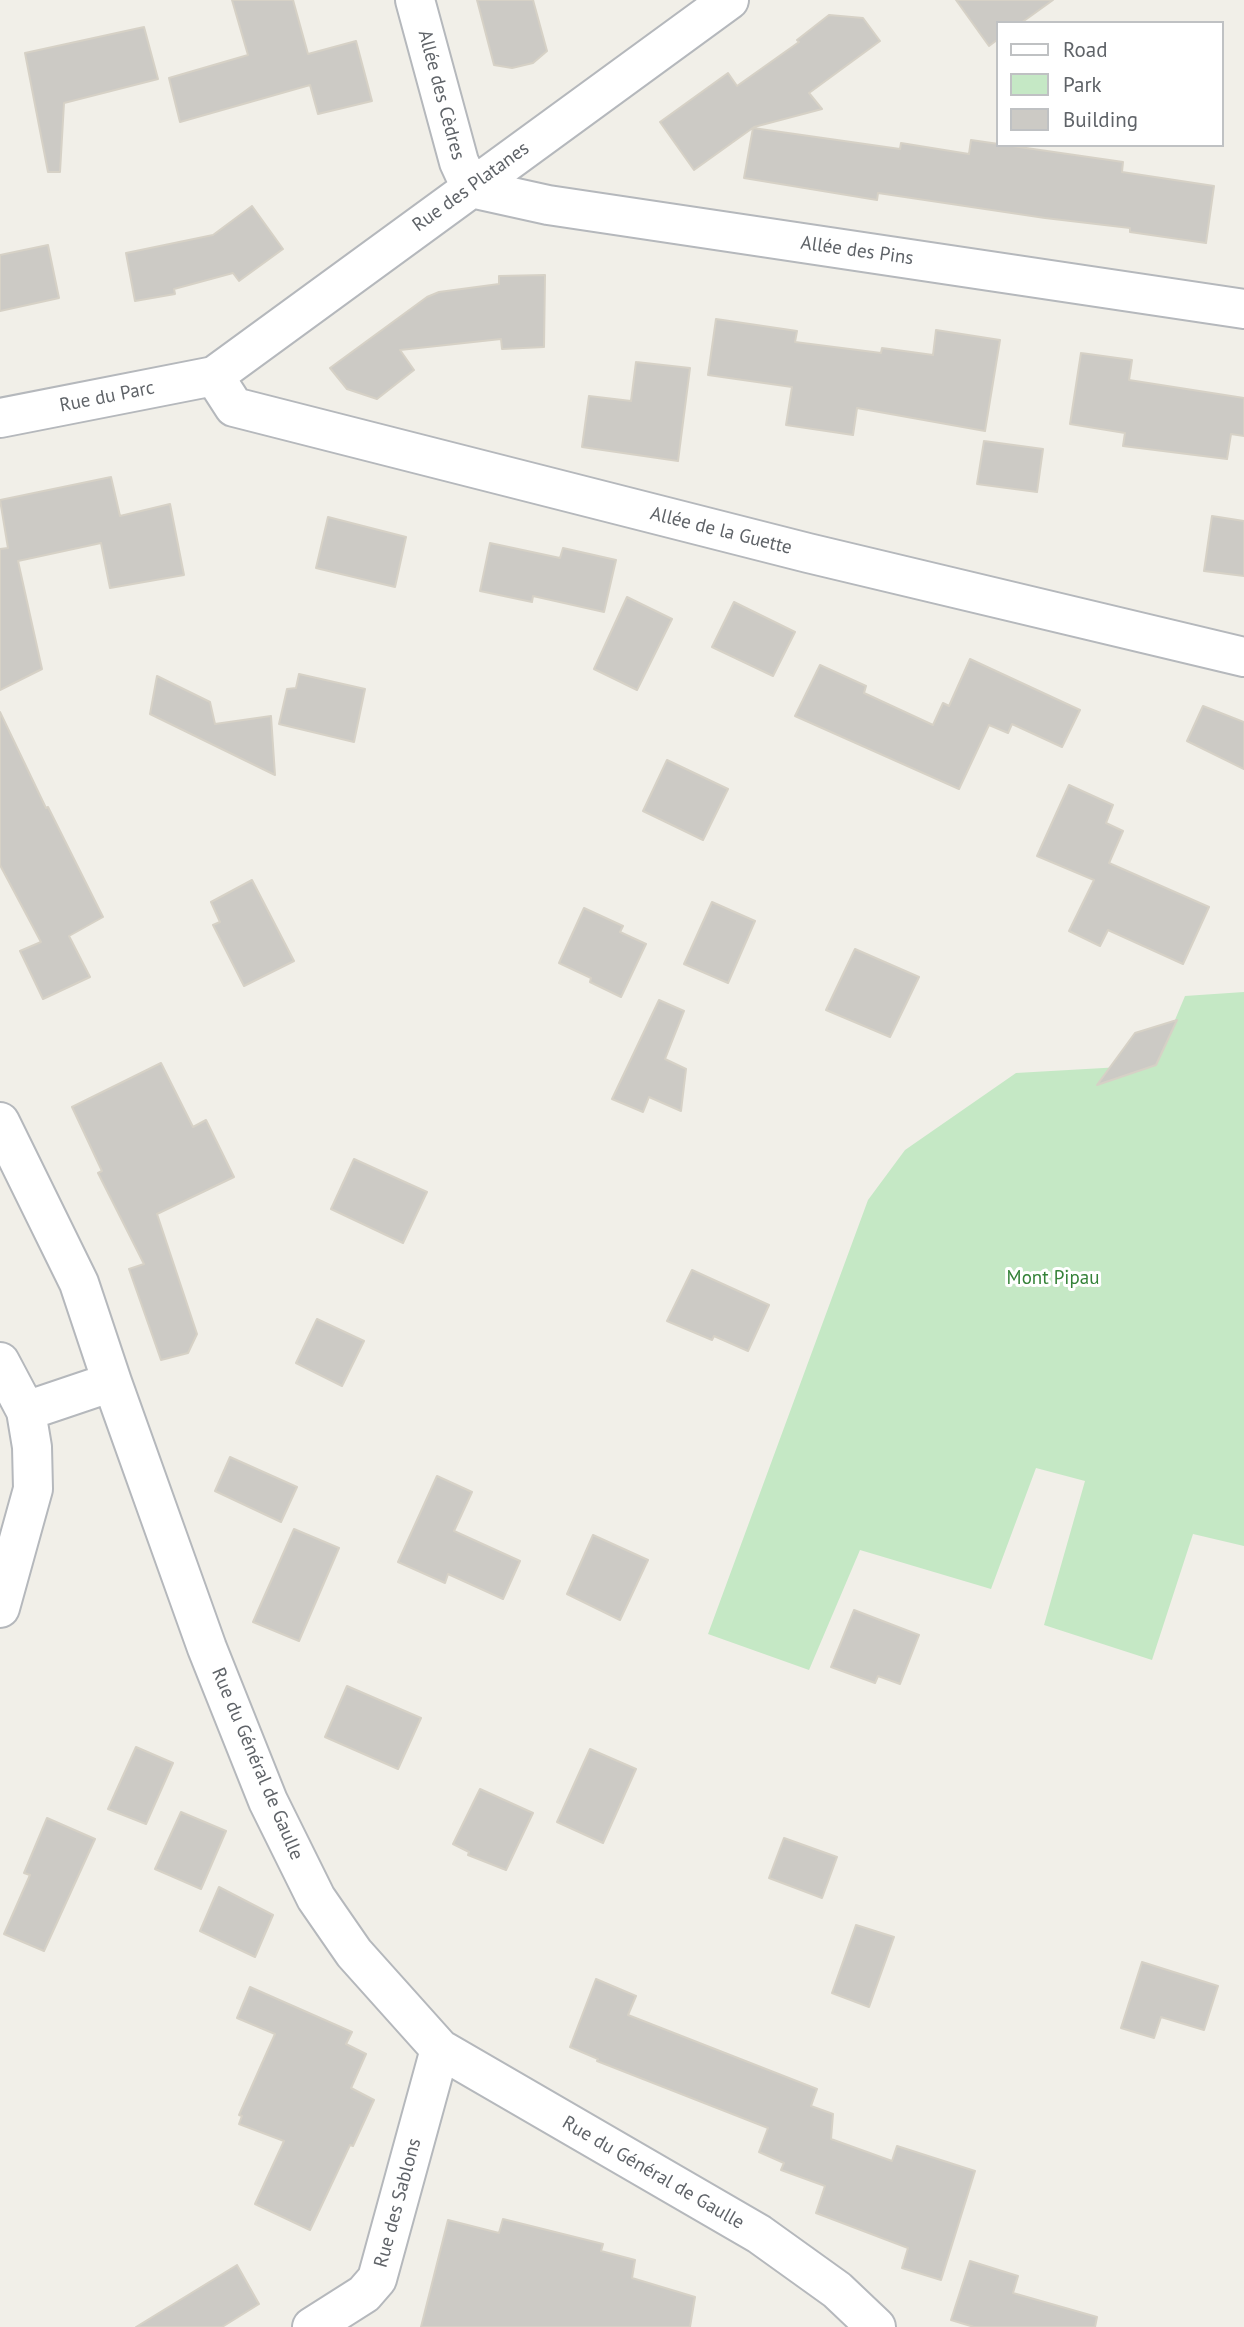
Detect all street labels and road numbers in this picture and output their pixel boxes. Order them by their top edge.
street label: Allée des Cèdres [413,28,469,162]
street label: Rue des Platanes [408,137,534,237]
street label: Allée des Pins [799,232,915,270]
street label: Rue du Parc [58,377,156,417]
street label: Allée de la Guette [648,502,794,560]
street label: Rue du Général de Gaulle [206,1665,308,1863]
street label: Rue du Général de Gaulle [558,2112,748,2234]
street label: Rue des Sablons [370,2136,426,2270]

